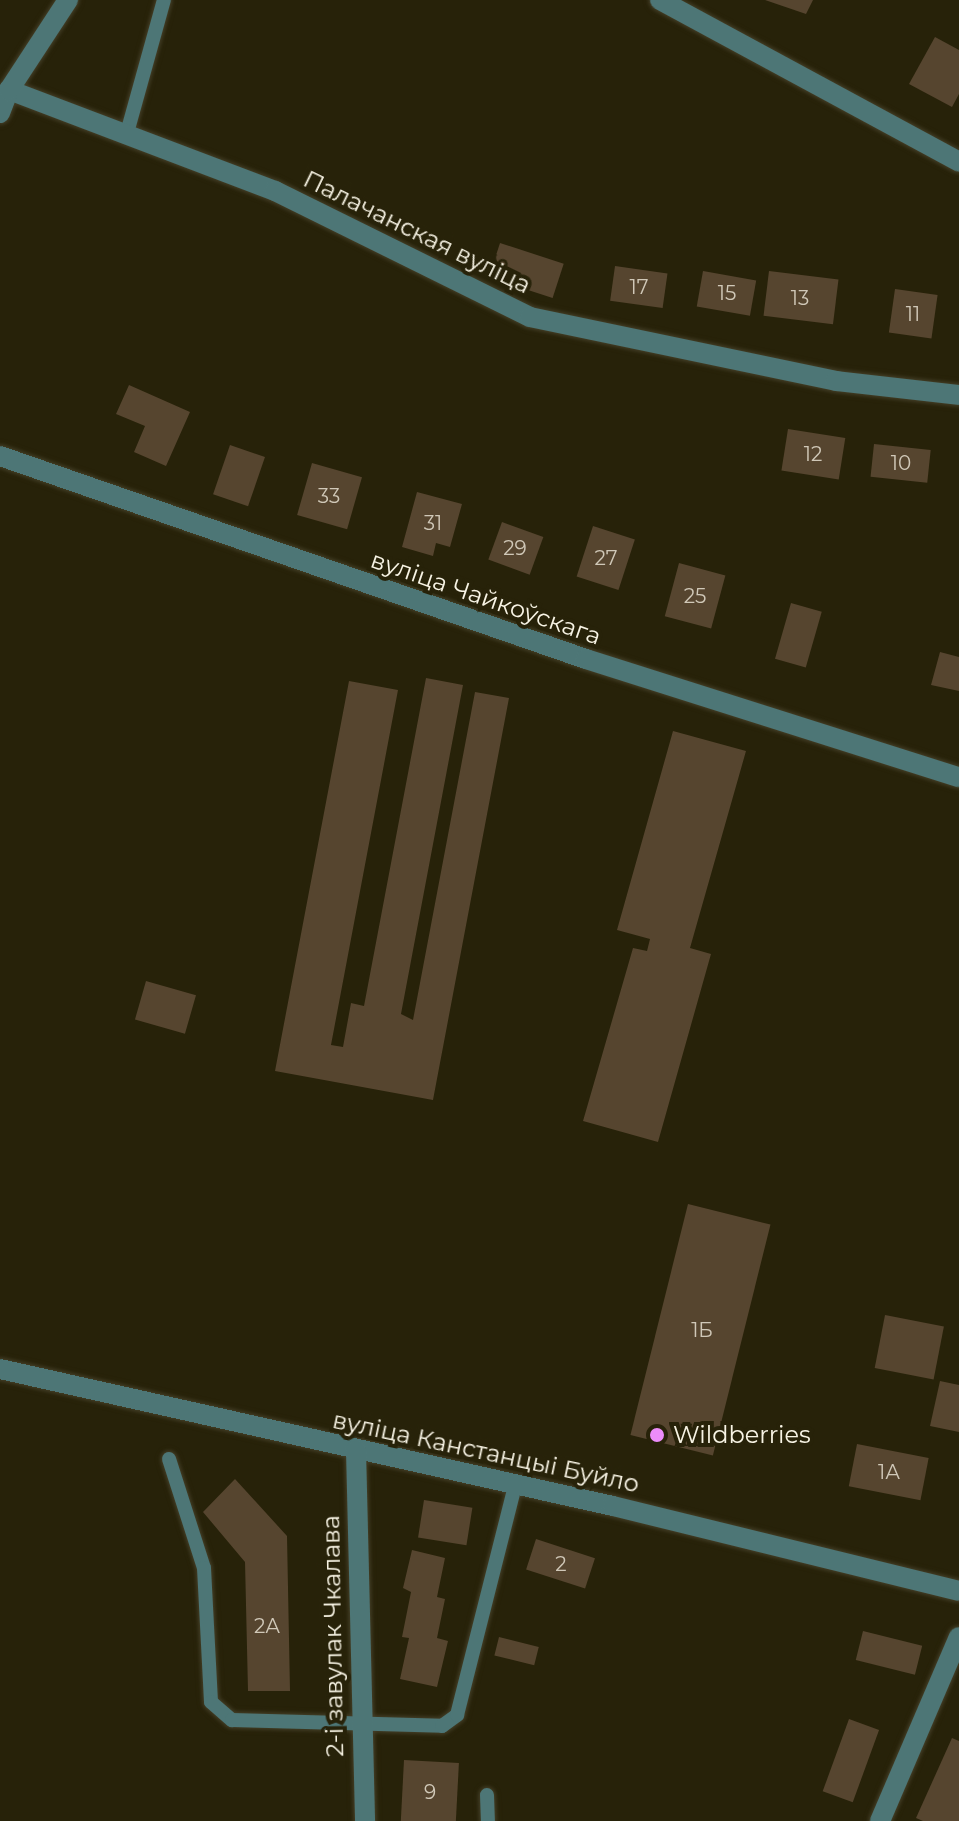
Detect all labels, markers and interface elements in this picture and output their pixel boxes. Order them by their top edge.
street label: Палачанская вуліца [299,164,535,300]
house number: 17 [630,275,648,299]
house number: 15 [718,281,736,305]
house number: 13 [791,286,809,310]
house number: 11 [906,302,920,326]
house number: 12 [804,442,822,466]
house number: 10 [891,451,911,475]
house number: 33 [318,484,340,508]
house number: 31 [424,511,442,535]
house number: 29 [503,536,527,560]
street label: вуліца Чайкоўскага [367,545,605,651]
house number: 27 [594,546,618,570]
house number: 25 [684,584,706,608]
house number: 1Б [691,1318,713,1342]
street label: вуліца Канстанцыі Буйло [330,1405,642,1499]
place label: Wildberries [673,1421,811,1449]
marker: Wildberries [648,1426,666,1444]
house number: 1А [878,1460,900,1484]
street label: 2-і завулак Чкалава [316,1515,350,1757]
house number: 2 [555,1552,567,1576]
house number: 2А [254,1614,280,1638]
house number: 9 [424,1780,436,1804]

